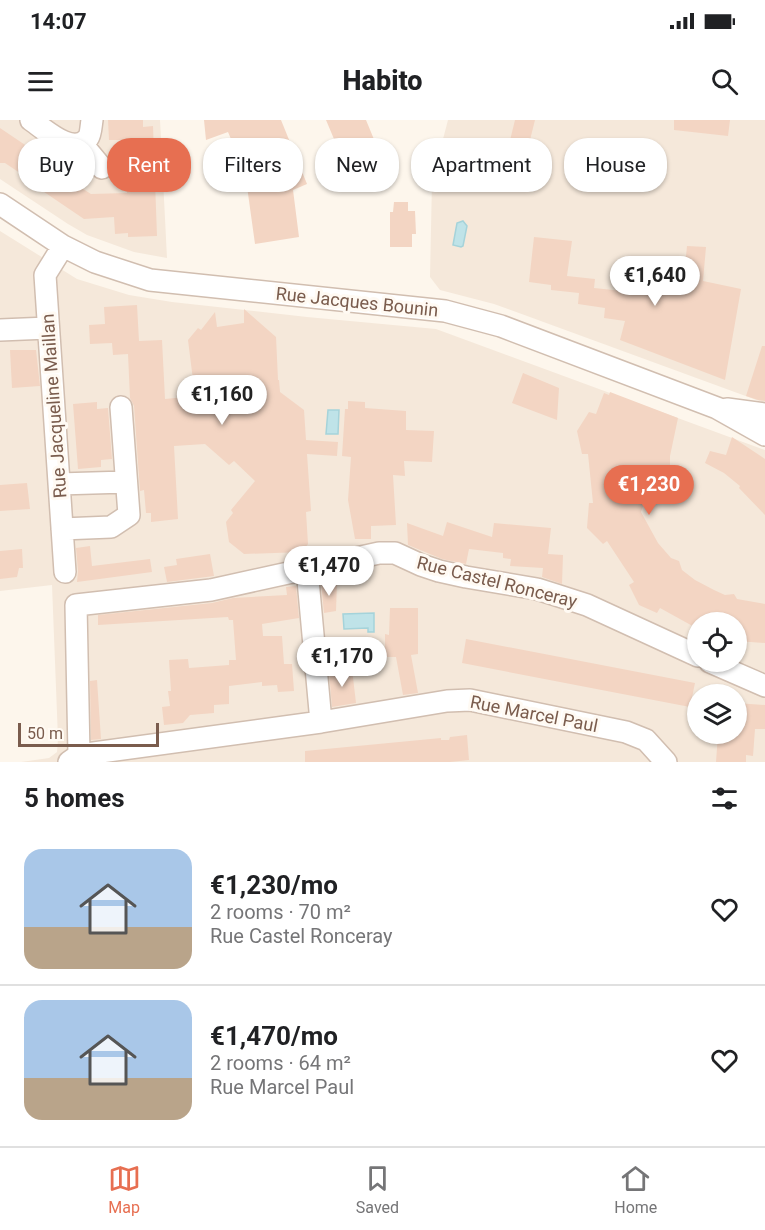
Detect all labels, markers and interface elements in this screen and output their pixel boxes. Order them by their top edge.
text: 14:07 [30,9,87,34]
icon: menu [24,65,57,98]
text: Habito [343,65,422,97]
icon: search [708,65,741,98]
chip: Buy [18,138,95,192]
chip: Rent [107,138,191,192]
chip: Filters [203,138,303,192]
chip: New [315,138,399,192]
chip: Apartment [411,138,552,192]
chip: House [564,138,667,192]
pin: €1,640 [606,256,704,307]
text: €1,640 [624,263,686,287]
street label: Rue Jacques Bounin [275,283,439,320]
street label: Rue Jacqueline Maillan [37,313,70,499]
pin: €1,160 [173,375,271,426]
text: €1,160 [191,382,253,406]
pin: €1,230 [600,465,698,516]
text: €1,230 [618,472,680,496]
pin: €1,470 [280,546,378,597]
street label: Rue Castel Ronceray [415,551,580,612]
text: €1,470 [298,553,360,577]
map controls [687,612,747,744]
button: locate [687,612,747,672]
pin: €1,170 [293,637,391,688]
text: €1,170 [311,644,373,668]
button: layers [687,684,747,744]
street label: Rue Marcel Paul [468,691,600,736]
scale bar [18,720,159,748]
text: 50 m [27,724,63,743]
icon: filters [708,782,741,815]
text: 5 homes [24,783,125,813]
text: €1,230/mo [210,870,338,900]
icon: home [72,873,144,945]
icon: heart [708,893,741,926]
text: 2 rooms · 70 m² [210,900,351,924]
text: Rue Castel Ronceray [210,924,393,948]
text: €1,470/mo [210,1021,338,1051]
icon: home [72,1024,144,1096]
icon: heart [708,1044,741,1077]
text: 2 rooms · 64 m² [210,1051,351,1075]
text: Rue Marcel Paul [210,1075,354,1099]
tab: Map [108,1162,141,1217]
tab: Saved [356,1162,399,1217]
tab: Home [614,1162,657,1217]

